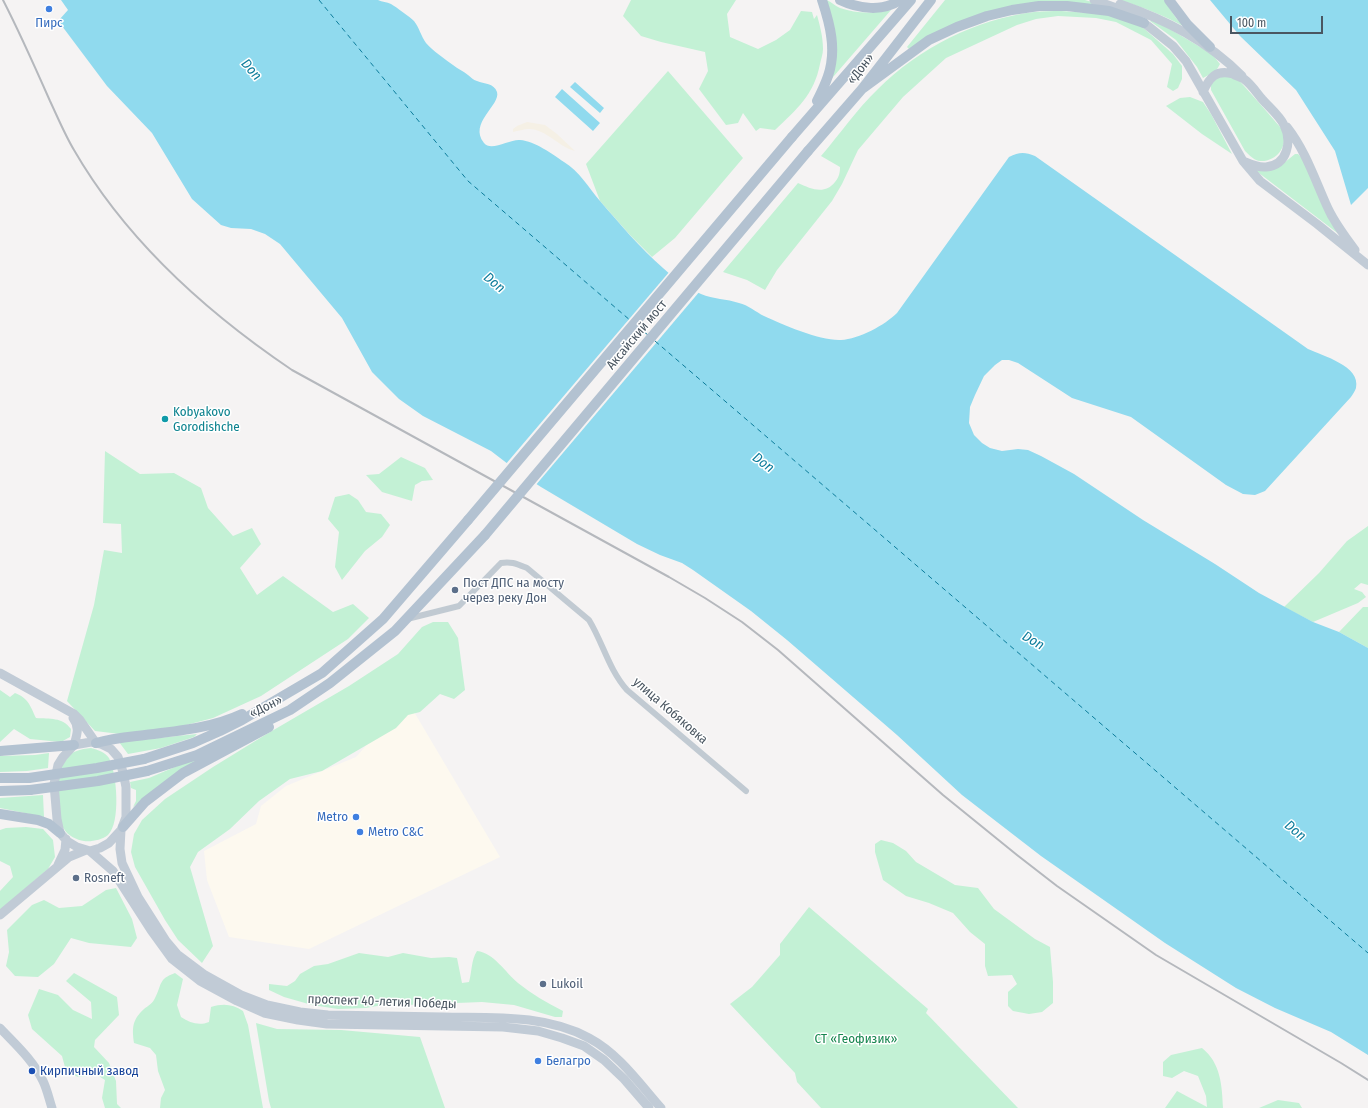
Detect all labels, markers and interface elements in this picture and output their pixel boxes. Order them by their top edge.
marker: Пирс [44,4,54,14]
scale bar [1232,8,1325,34]
place label: Пирс [35,15,63,31]
text: 100 m [1237,16,1266,30]
street label: «Дон» [844,50,878,88]
water label: Don [237,56,265,84]
water label: Don [480,269,508,297]
street label: Аксайский мост [603,297,671,373]
place label: Kobyakovo Gorodishche [173,404,240,435]
marker: Kobyakovo Gorodishche [160,414,170,424]
water label: Don [749,449,777,477]
place label: Пост ДПС на мосту через реку Дон [463,575,564,606]
marker: Пост ДПС на мосту через реку Дон [450,585,460,595]
water label: Don [1019,628,1047,654]
street label: улица Кобяковка [629,674,711,748]
street label: «Дон» [247,692,285,722]
place label: Metro [317,809,348,825]
marker: Metro [351,812,361,822]
water label: Don [1281,817,1309,845]
place label: Metro C&C [368,824,424,840]
marker: Metro C&C [355,827,365,837]
place label: Rosneft [84,870,125,886]
marker: Rosneft [71,873,81,883]
place label: Lukoil [551,976,583,992]
marker: Lukoil [538,979,548,989]
street label: проспект 40-летия Победы [307,992,457,1012]
park label: СТ «Геофизик» [815,1031,897,1047]
place label: Белагро [546,1053,591,1069]
marker: Белагро [533,1056,543,1066]
place label: Кирпичный завод [40,1063,139,1079]
marker: Кирпичный завод [27,1066,37,1076]

